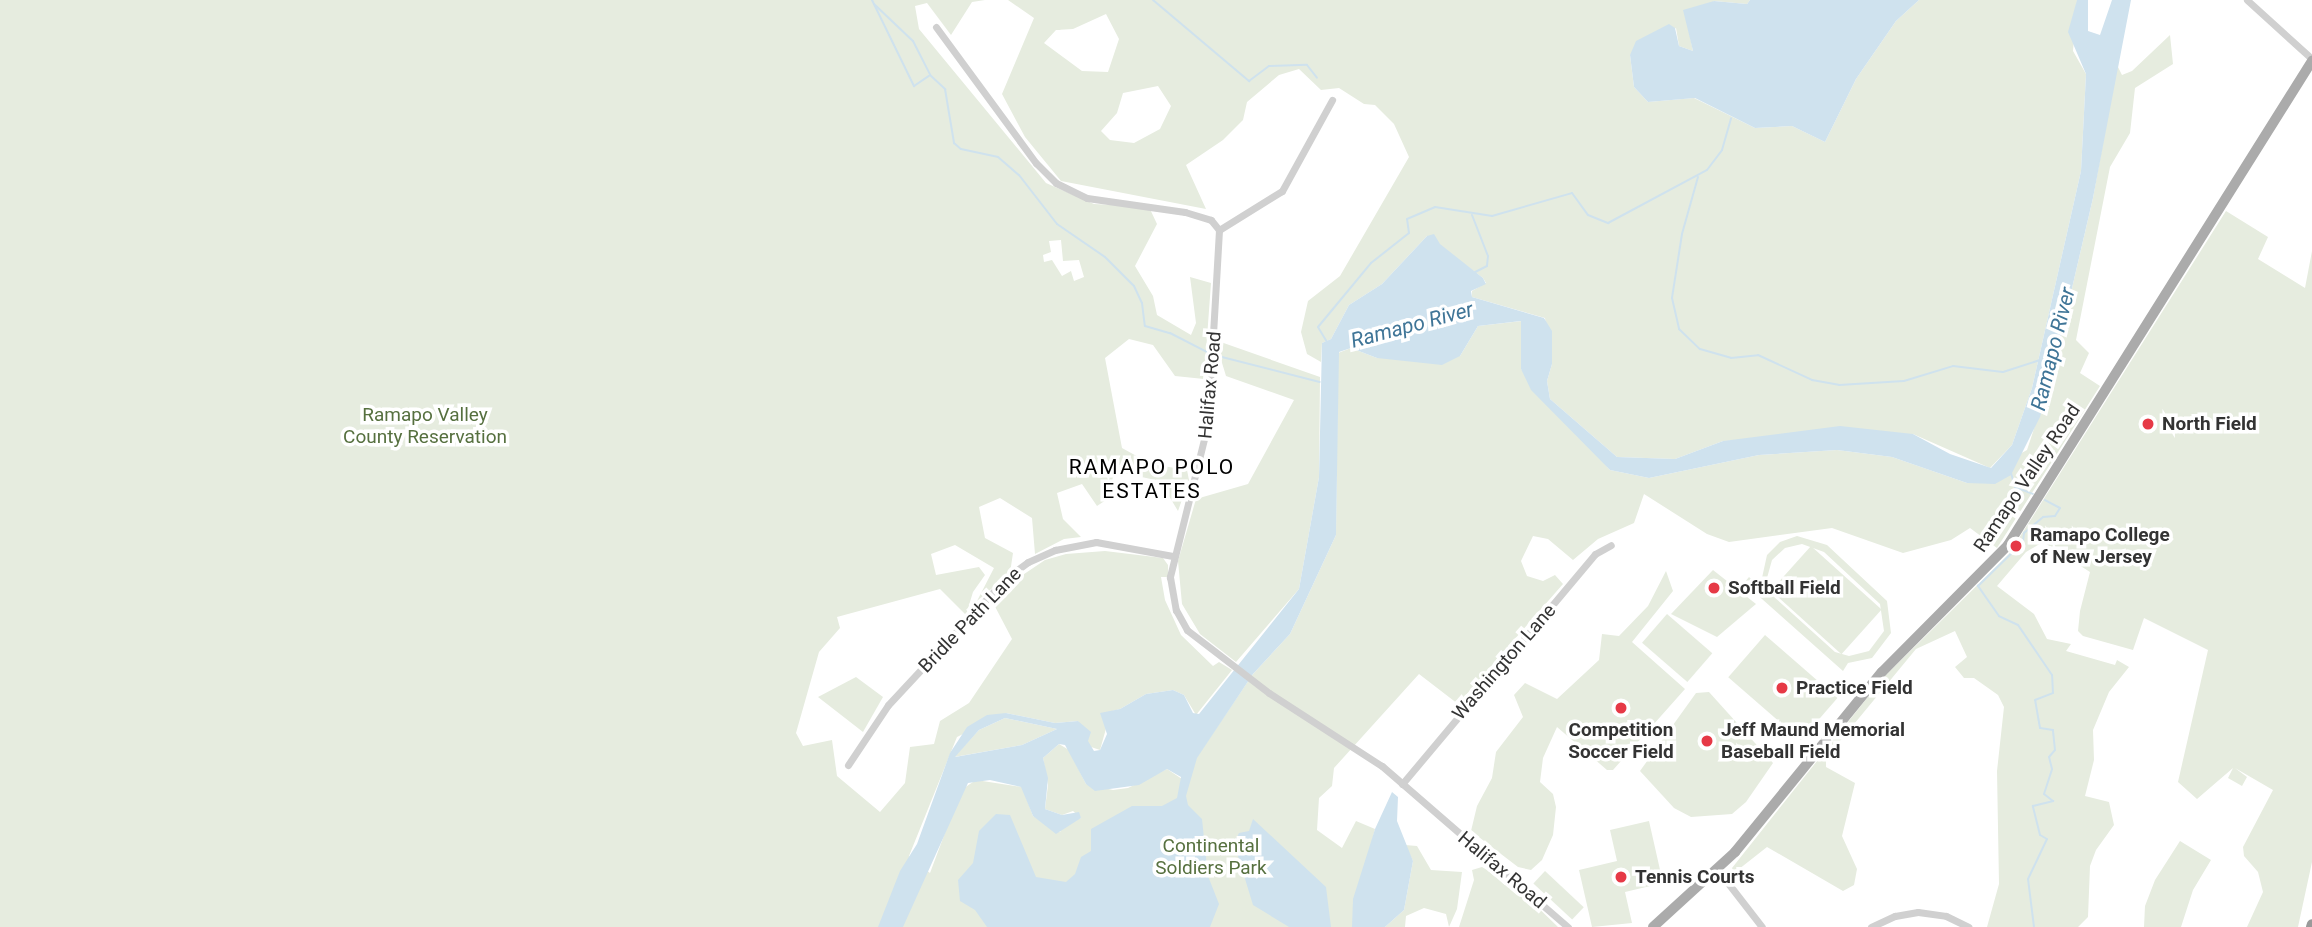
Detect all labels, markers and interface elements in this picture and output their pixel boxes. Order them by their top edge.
water label: Ramapo River [2026,285,2080,413]
water label: Ramapo River [1348,297,1476,353]
street label: Halifax Road [1194,330,1226,440]
street label: Ramapo Valley Road [1969,400,2085,556]
park label: Ramapo Valley County Reservation [343,404,507,448]
place label: North Field [2162,413,2257,435]
marker: North Field [2140,416,2156,432]
district label: RAMAPO POLO ESTATES [1070,454,1234,504]
place label: Ramapo College of New Jersey [2030,524,2170,568]
marker: Ramapo College of New Jersey [2008,538,2024,554]
street label: Bridle Path Lane [914,563,1026,677]
place label: Softball Field [1728,577,1841,599]
marker: Softball Field [1706,580,1722,596]
street label: Washington Lane [1447,599,1561,725]
place label: Practice Field [1796,677,1913,699]
marker: Practice Field [1774,680,1790,696]
marker: Competition Soccer Field [1613,700,1629,716]
place label: Competition Soccer Field [1568,719,1674,763]
place label: Jeff Maund Memorial Baseball Field [1721,719,1905,763]
marker: Jeff Maund Memorial Baseball Field [1699,733,1715,749]
street label: Halifax Road [1453,827,1551,913]
park label: Continental Soldiers Park [1155,835,1267,879]
place label: Tennis Courts [1635,866,1754,888]
marker: Tennis Courts [1613,869,1629,885]

